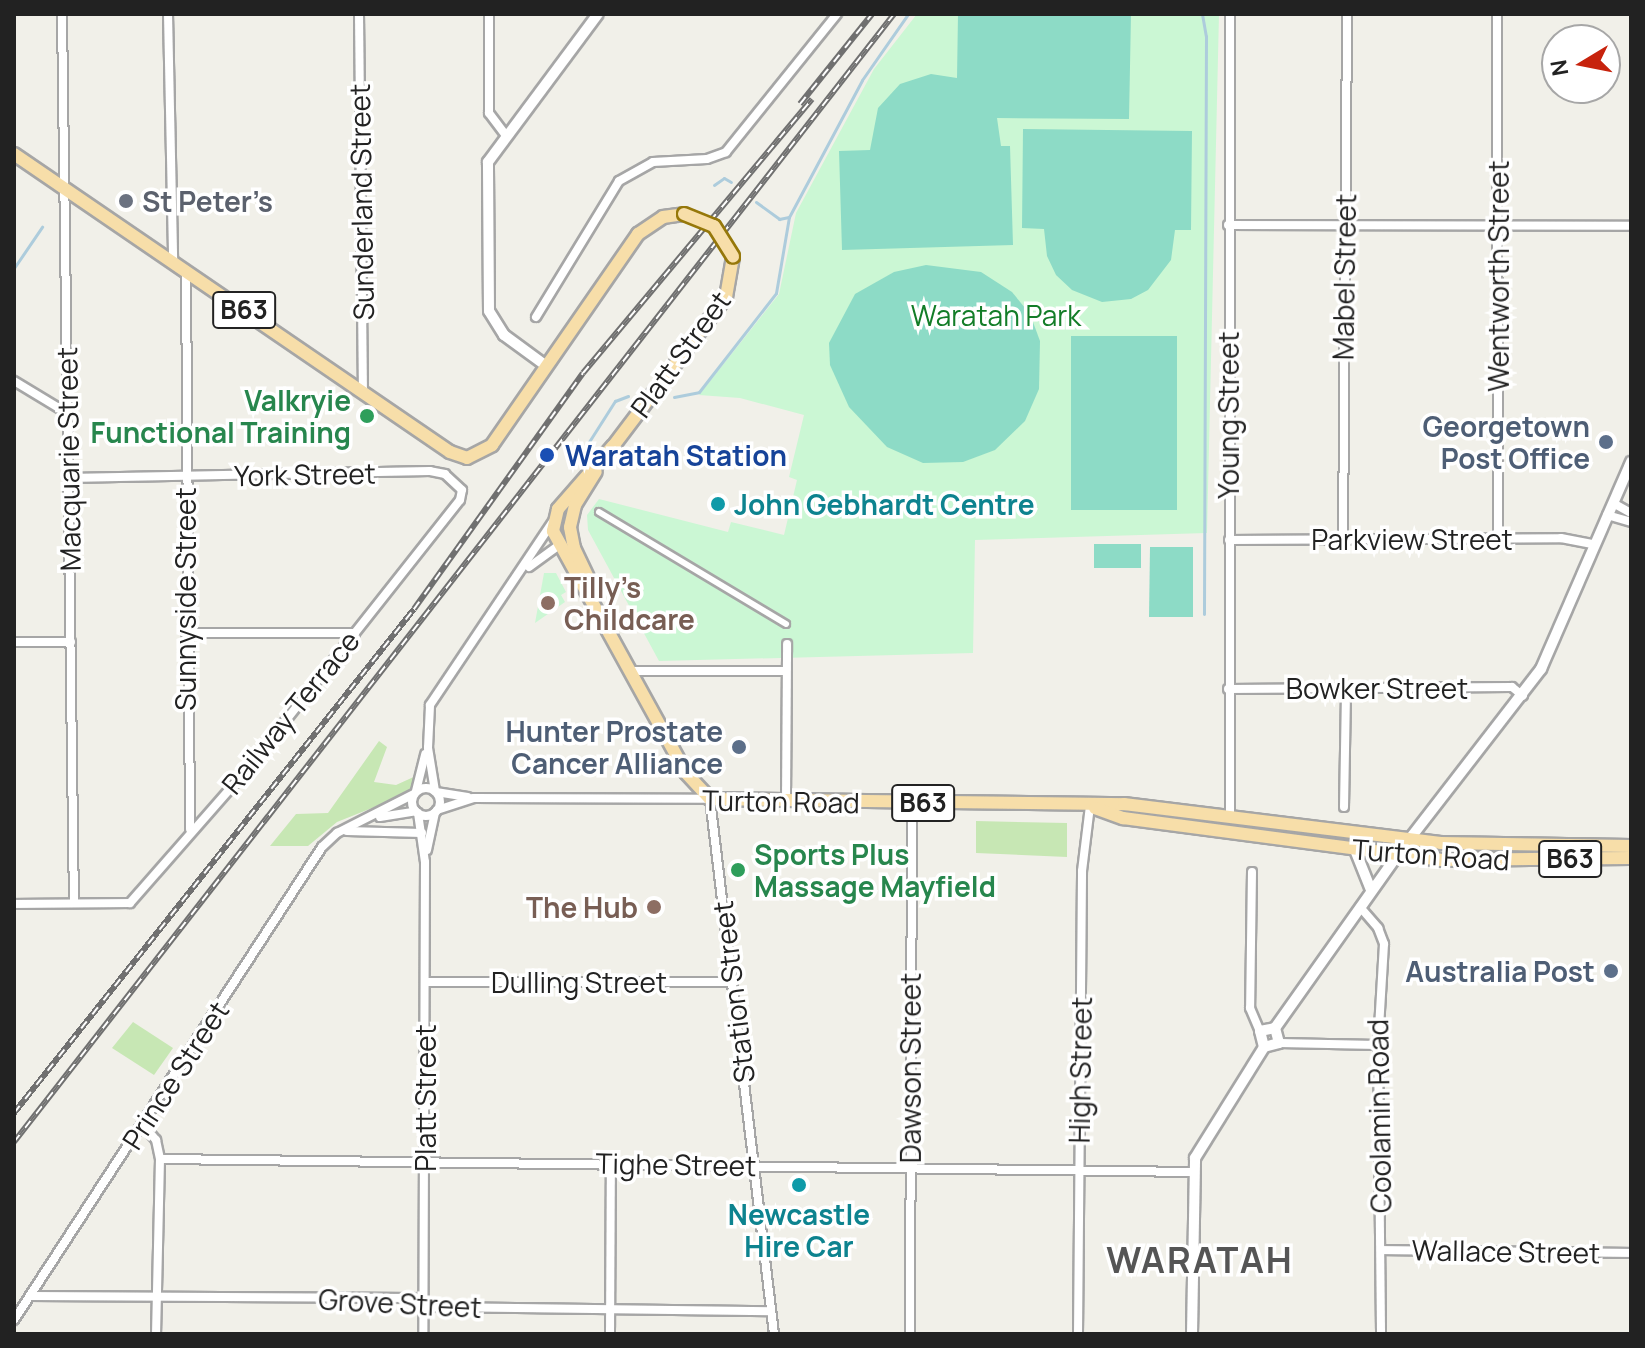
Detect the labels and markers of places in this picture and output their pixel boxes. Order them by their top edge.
place label: St Peter’s [142,184,273,218]
marker: St Peter’s [117,192,135,210]
place label: Valkryie Functional Training [91,383,351,449]
marker: Valkryie Functional Training [358,407,376,425]
place label: Georgetown Post Office [1423,409,1590,475]
marker: Georgetown Post Office [1597,433,1615,451]
place label: Waratah Station [565,438,787,472]
marker: Waratah Station [536,444,558,466]
place label: John Gebhardt Centre [734,487,1035,521]
marker: John Gebhardt Centre [709,495,727,513]
place label: Tilly’s Childcare [564,570,695,636]
marker: Tilly’s Childcare [539,594,557,612]
place label: Hunter Prostate Cancer Alliance [505,714,723,780]
marker: Hunter Prostate Cancer Alliance [730,738,748,756]
place label: Sports Plus Massage Mayfield [754,837,996,903]
marker: Sports Plus Massage Mayfield [729,861,747,879]
place label: The Hub [526,890,638,924]
marker: The Hub [645,898,663,916]
place label: Australia Post [1405,954,1595,988]
marker: Australia Post [1602,962,1620,980]
marker: Newcastle Hire Car [790,1176,808,1194]
place label: Newcastle Hire Car [728,1197,870,1263]

